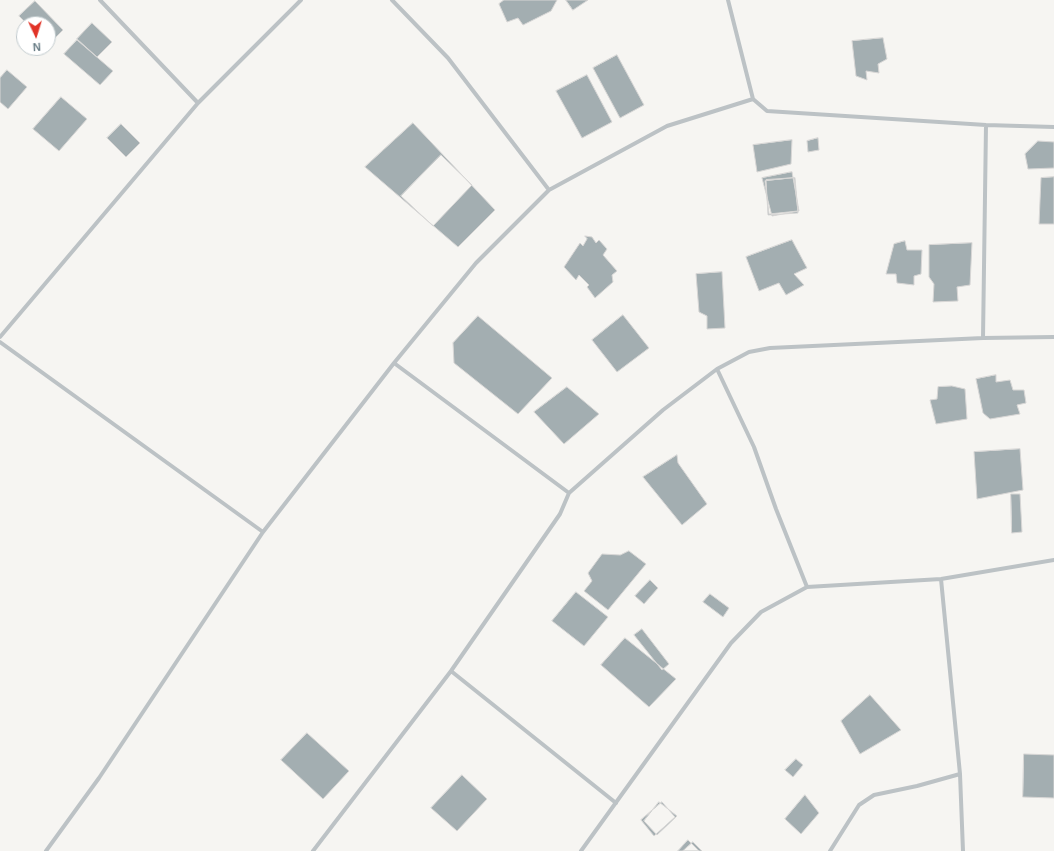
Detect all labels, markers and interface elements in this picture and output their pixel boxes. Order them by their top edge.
north arrow [16,16,56,56]
text: N [32,41,41,53]

